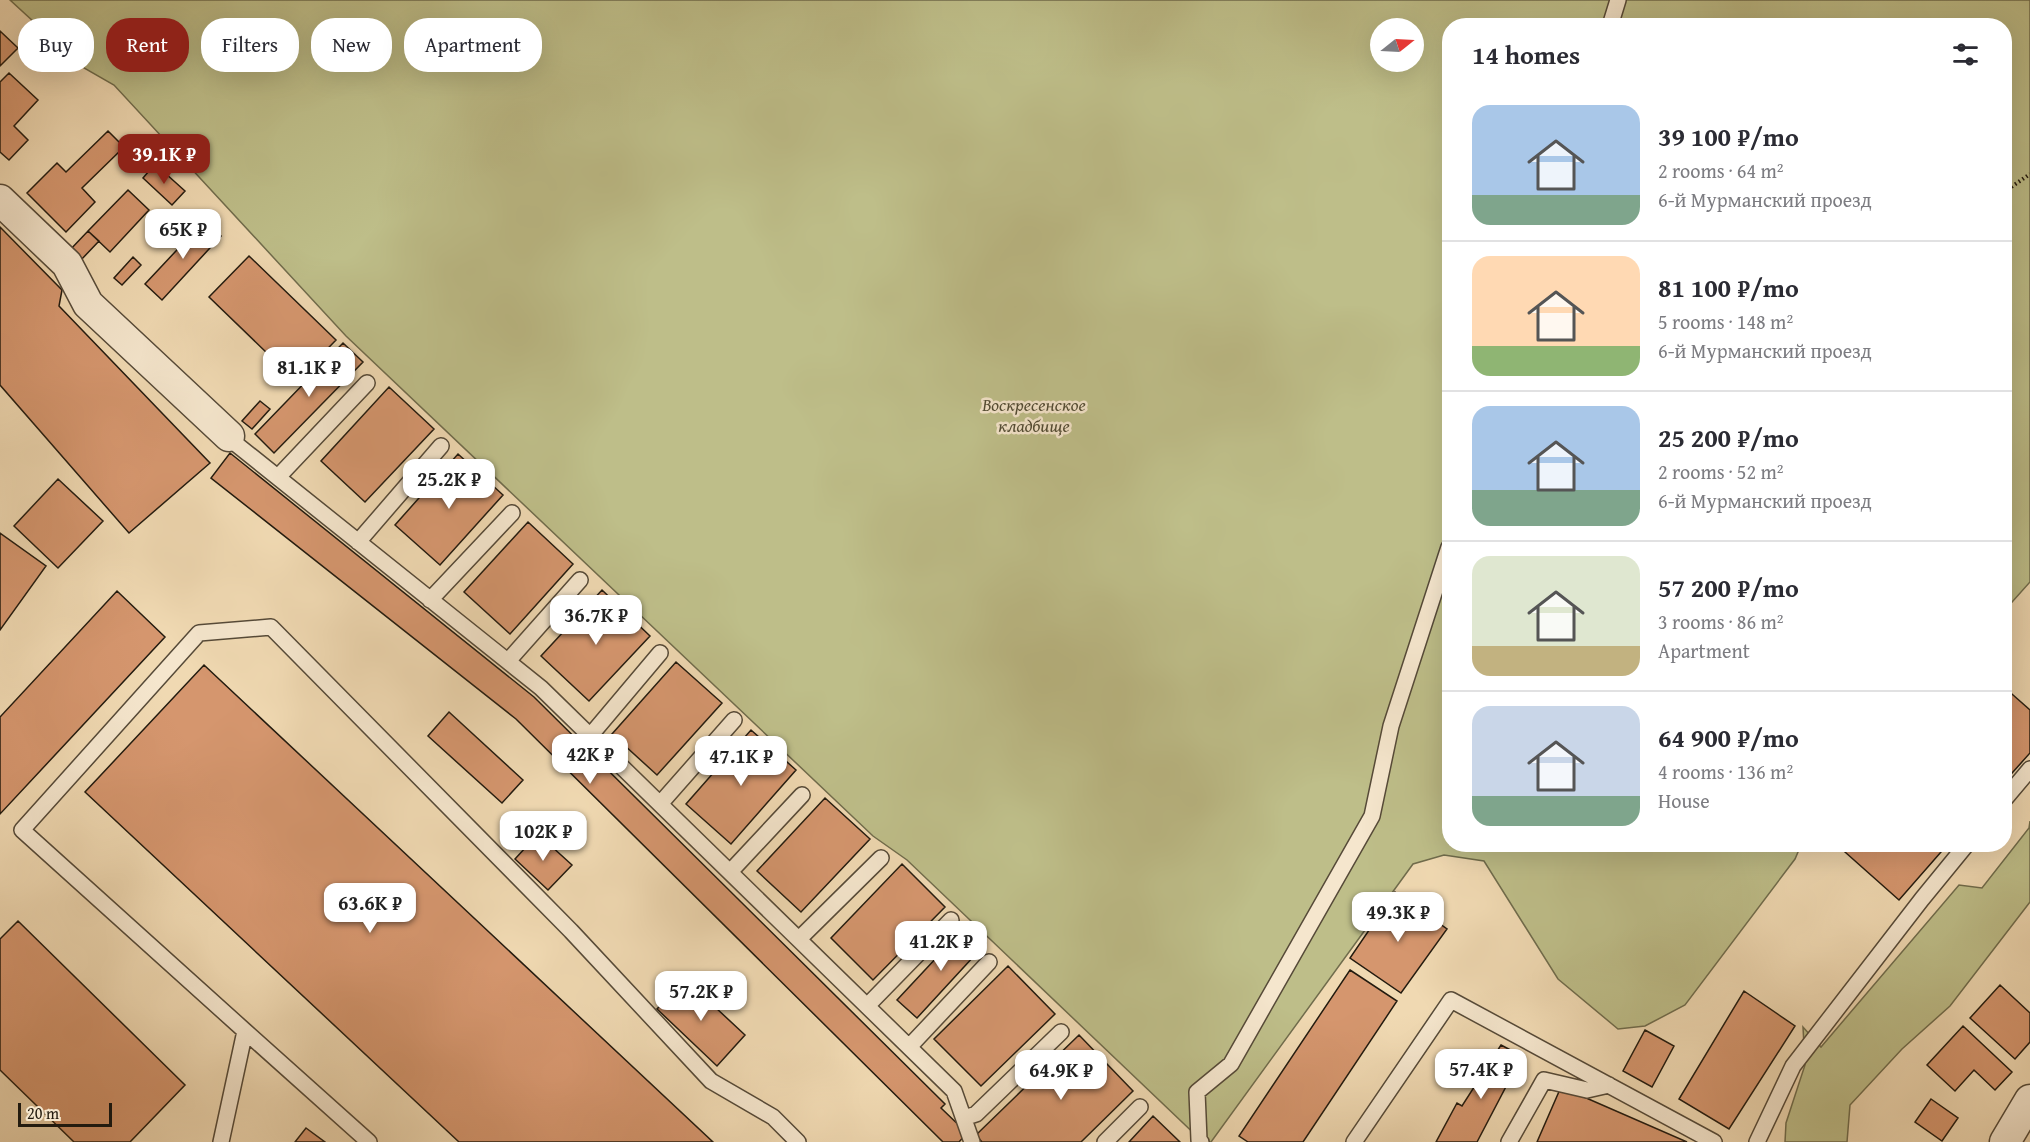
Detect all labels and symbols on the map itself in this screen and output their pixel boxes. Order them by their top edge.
north arrow [1370,18,1424,72]
pin: 39.1K ₽ [109,134,219,185]
pin: 65K ₽ [141,209,225,260]
pin: 81.1K ₽ [254,347,364,398]
park label: Воскресенское кладбище [981,391,1086,439]
pin: 25.2K ₽ [394,459,504,510]
pin: 36.7K ₽ [541,595,651,646]
pin: 42K ₽ [548,734,632,785]
pin: 47.1K ₽ [686,736,796,787]
pin: 102K ₽ [494,811,592,862]
pin: 63.6K ₽ [315,883,425,934]
pin: 49.3K ₽ [1343,892,1453,943]
pin: 41.2K ₽ [886,921,996,972]
pin: 57.2K ₽ [646,971,756,1022]
pin: 57.4K ₽ [1426,1049,1536,1100]
pin: 64.9K ₽ [1006,1050,1116,1101]
scale bar [18,1100,112,1128]

